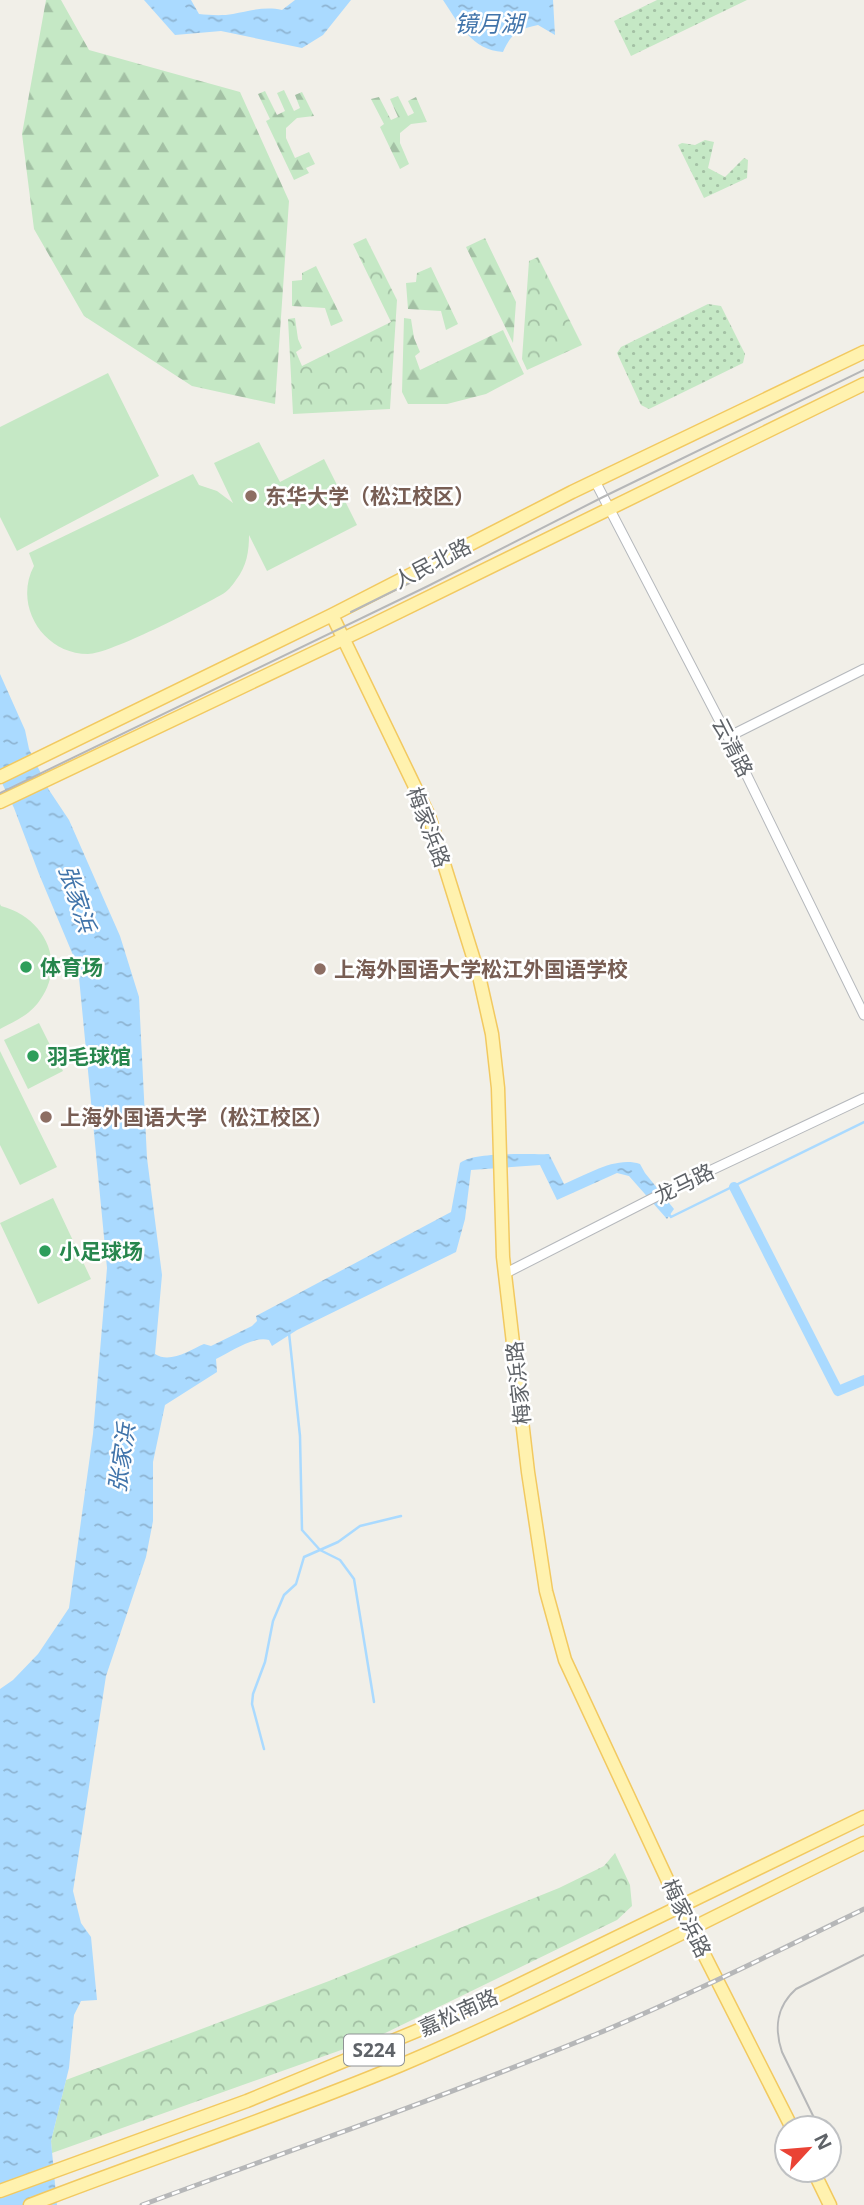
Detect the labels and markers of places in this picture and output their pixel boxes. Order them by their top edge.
place label: 东华大学（松江校区） [265,482,475,510]
marker: 东华大学（松江校区） [243,488,259,504]
place label: 体育场 [40,953,103,981]
place label: 上海外国语大学松江外国语学校 [334,955,628,983]
marker: 体育场 [18,959,34,975]
marker: 上海外国语大学松江外国语学校 [312,961,328,977]
place label: 羽毛球馆 [47,1042,131,1070]
marker: 羽毛球馆 [25,1048,41,1064]
place label: 上海外国语大学（松江校区） [60,1103,333,1131]
marker: 上海外国语大学（松江校区） [38,1109,54,1125]
place label: 小足球场 [59,1237,143,1265]
marker: 小足球场 [37,1243,53,1259]

